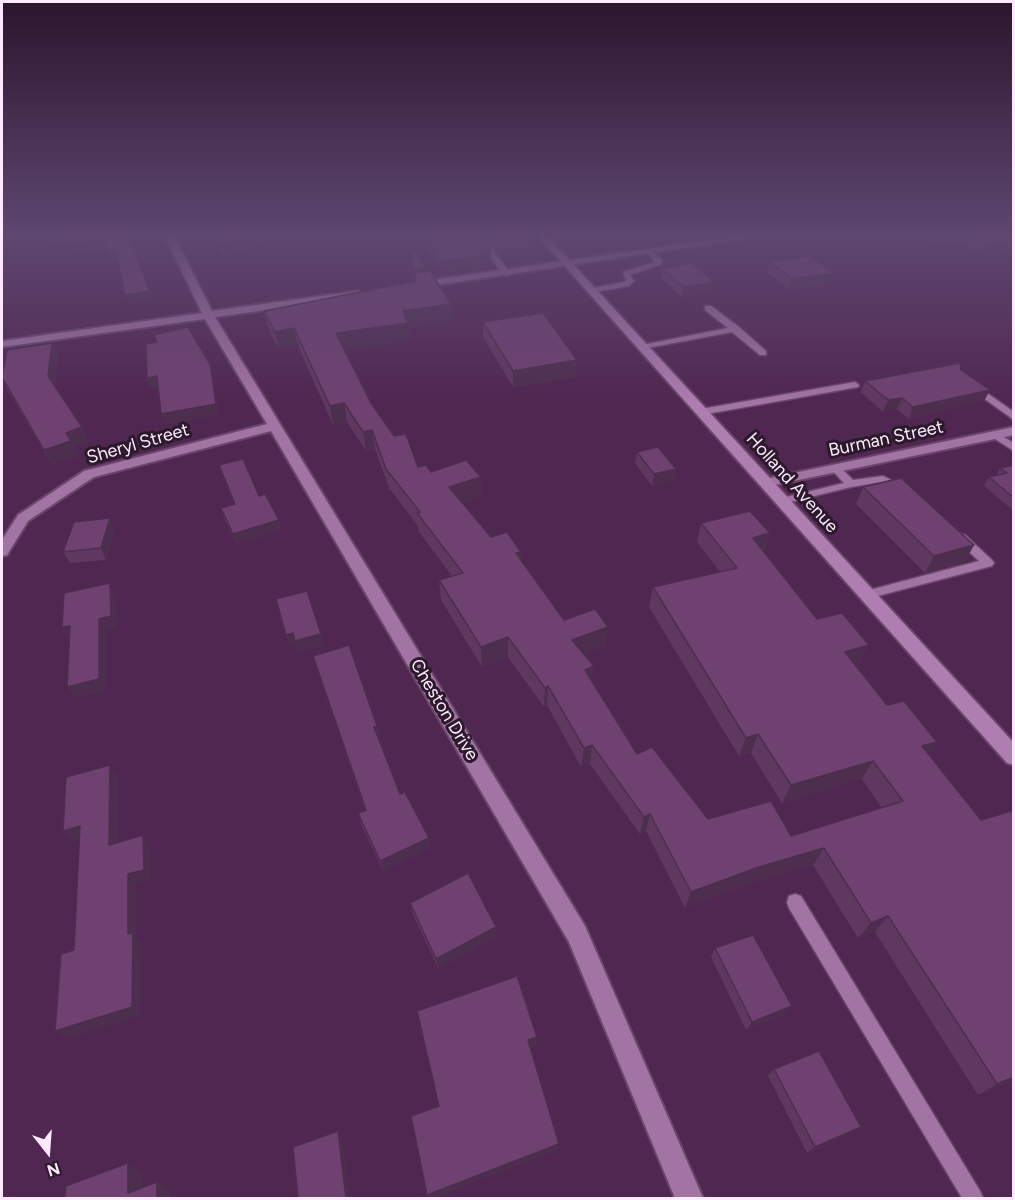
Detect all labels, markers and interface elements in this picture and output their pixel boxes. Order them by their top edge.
street label: Burman Street [827,416,945,462]
street label: Sheryl Street [84,419,192,469]
street label: Holland Avenue [741,429,843,537]
street label: Cheston Drive [405,655,483,765]
north arrow [18,1122,78,1182]
text: N [45,1159,62,1181]

